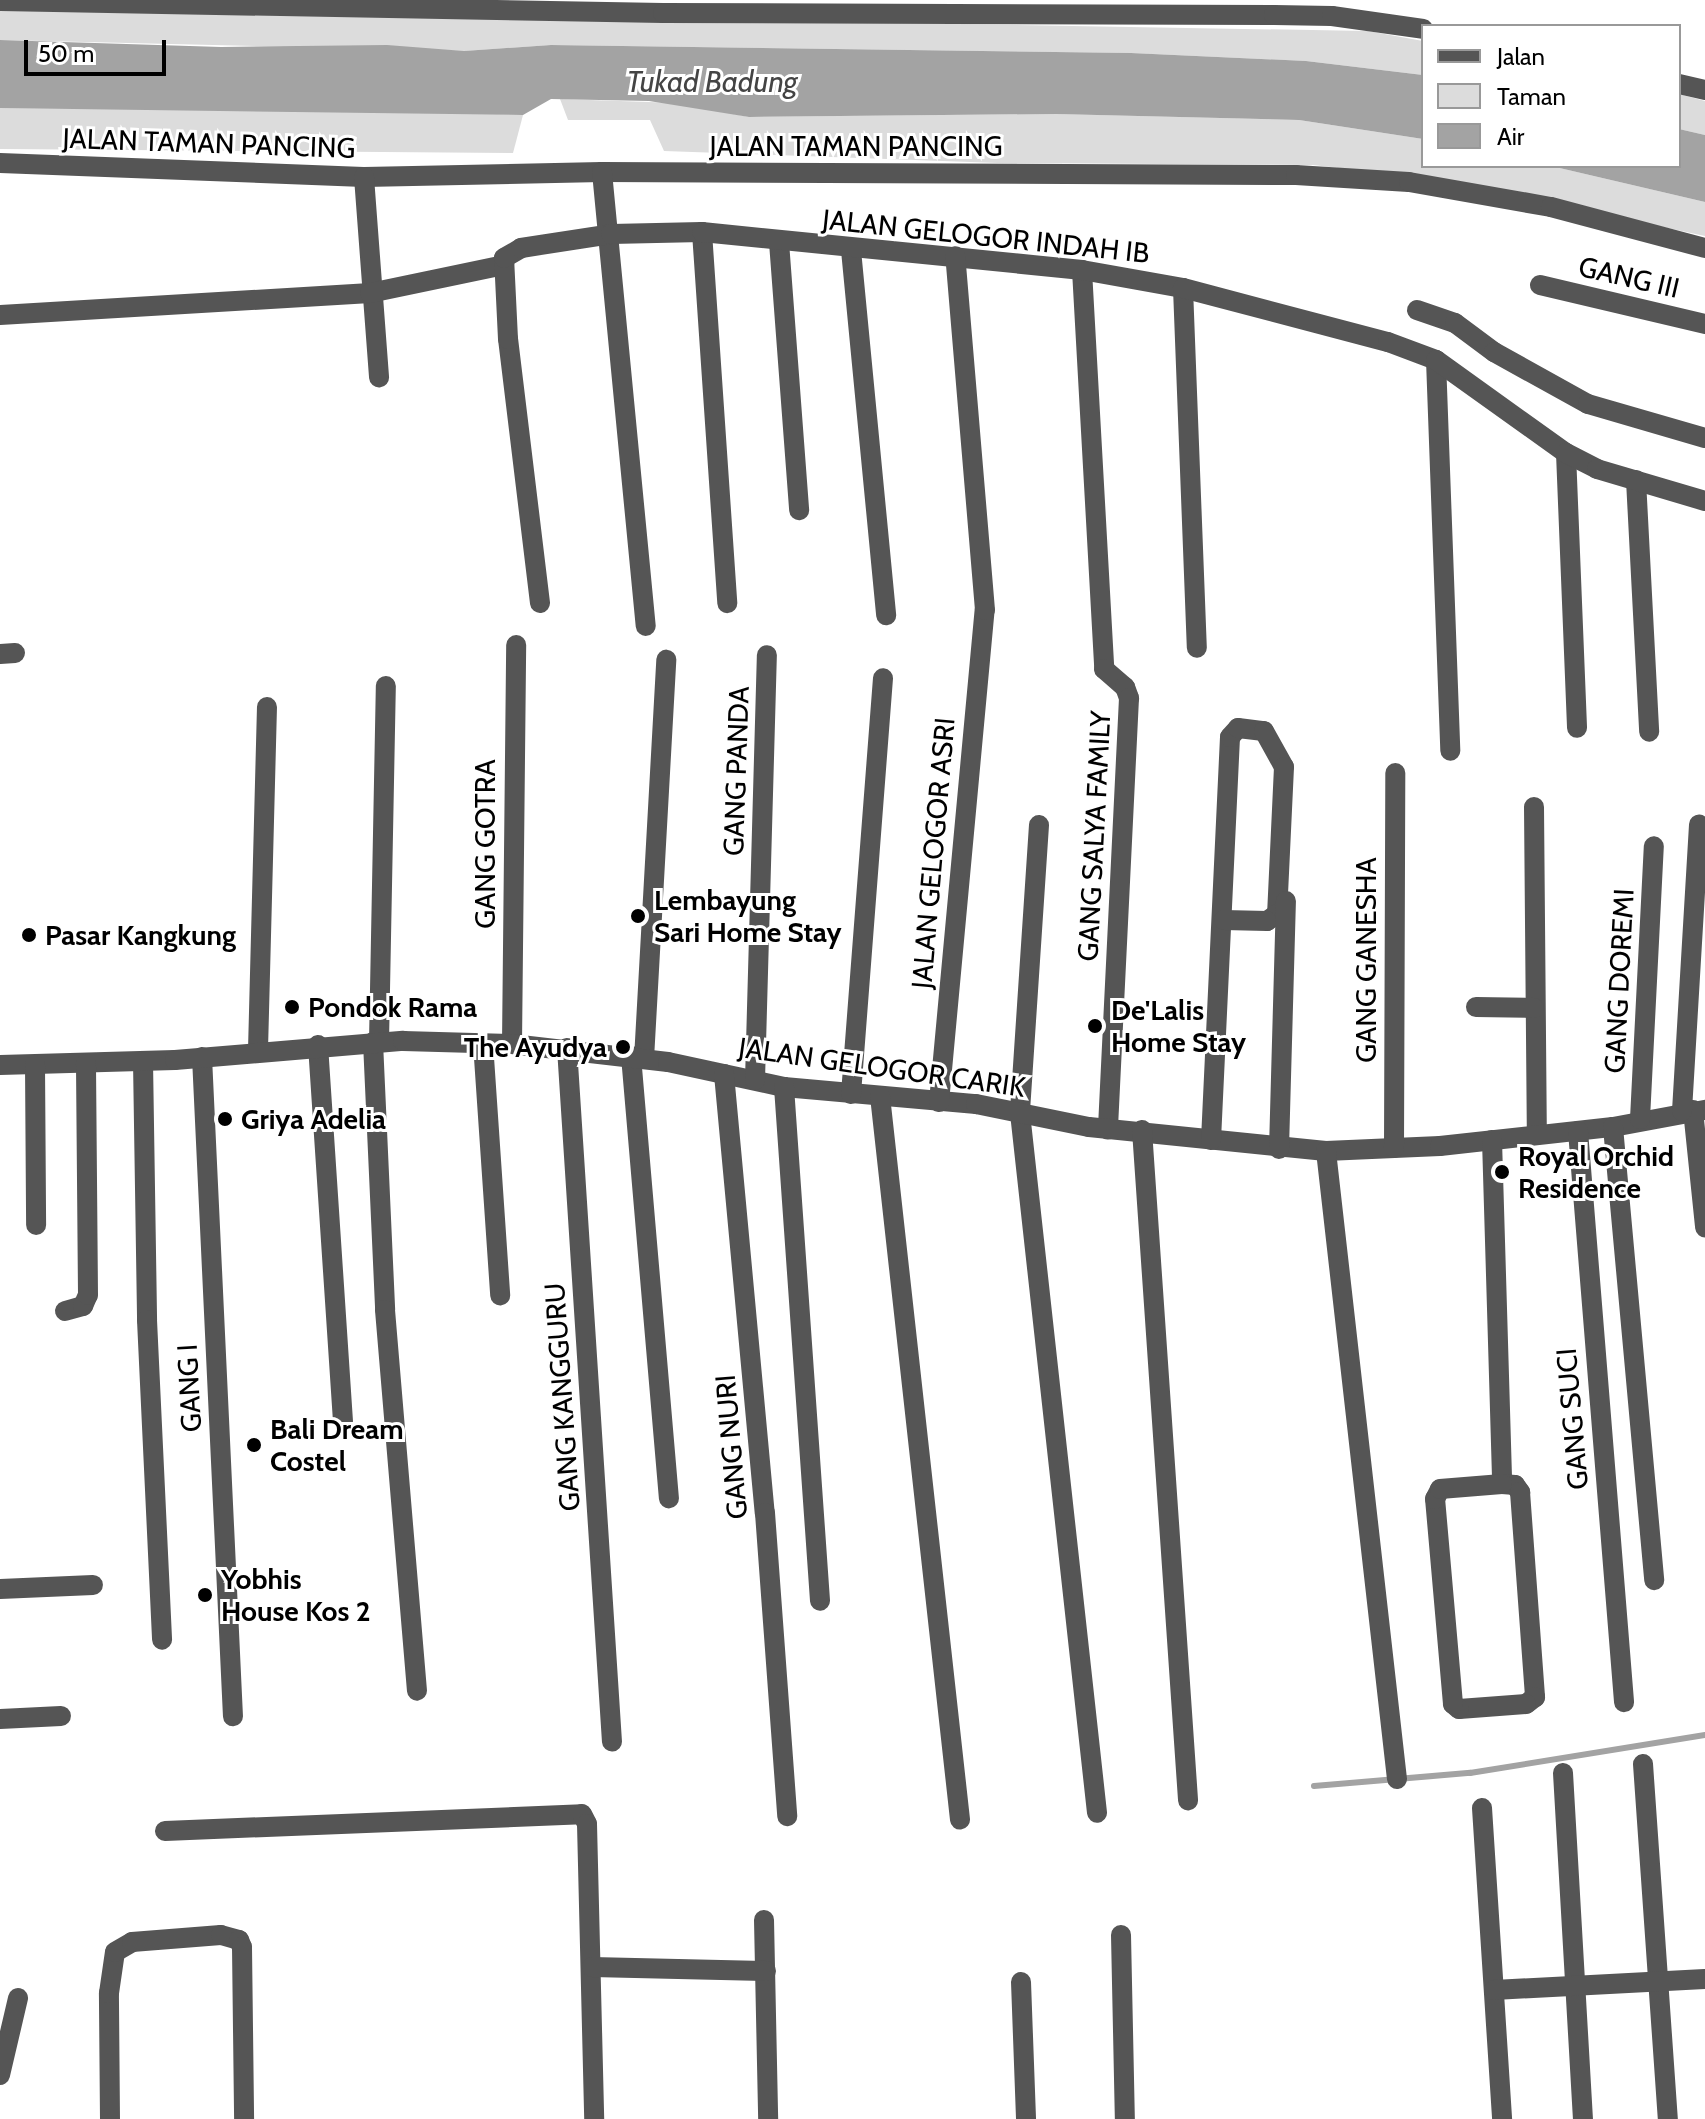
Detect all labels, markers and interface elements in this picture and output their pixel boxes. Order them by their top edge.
scale bar [28,24,170,74]
legend [1421,24,1681,168]
text: 50 m [38,39,94,68]
text: Jalan [1497,42,1545,71]
water label: Tukad Badung [626,64,798,100]
text: Taman [1497,82,1566,111]
street label: JALAN TAMAN PANCING [62,121,356,165]
text: Air [1497,122,1524,151]
street label: JALAN TAMAN PANCING [709,129,1003,163]
street label: JALAN GELOGOR INDAH IB [821,202,1151,270]
street label: GANG III [1575,249,1683,305]
street label: GANG PANDA [716,685,756,857]
street label: GANG SALYA FAMILY [1071,710,1117,962]
street label: JALAN GELOGOR ASRI [904,716,962,990]
street label: GANG GOTRA [468,759,502,929]
street label: GANG GANESHA [1349,857,1383,1063]
place label: Lembayung Sari Home Stay [654,883,841,949]
street label: GANG DOREMI [1597,888,1641,1074]
marker: Lembayung Sari Home Stay [629,907,647,925]
place label: Pasar Kangkung [45,918,236,952]
marker: Pasar Kangkung [20,926,38,944]
place label: Pondok Rama [308,990,477,1024]
place label: De'Lalis Home Stay [1111,993,1246,1059]
marker: Pondok Rama [283,998,301,1016]
marker: De'Lalis Home Stay [1086,1017,1104,1035]
place label: The Ayudya [464,1030,607,1064]
street label: JALAN GELOGOR CARIK [737,1030,1027,1104]
marker: The Ayudya [614,1038,632,1056]
place label: Griya Adelia [241,1102,386,1136]
marker: Griya Adelia [216,1110,234,1128]
place label: Royal Orchid Residence [1518,1139,1674,1205]
marker: Royal Orchid Residence [1493,1163,1511,1181]
street label: GANG KANGGURU [537,1282,587,1512]
street label: GANG I [170,1343,208,1433]
street label: GANG SUCI [1549,1347,1595,1491]
street label: GANG NURI [708,1373,754,1521]
place label: Bali Dream Costel [270,1412,403,1478]
marker: Bali Dream Costel [245,1436,263,1454]
place label: Yobhis House Kos 2 [221,1562,371,1628]
marker: Yobhis House Kos 2 [196,1586,214,1604]

